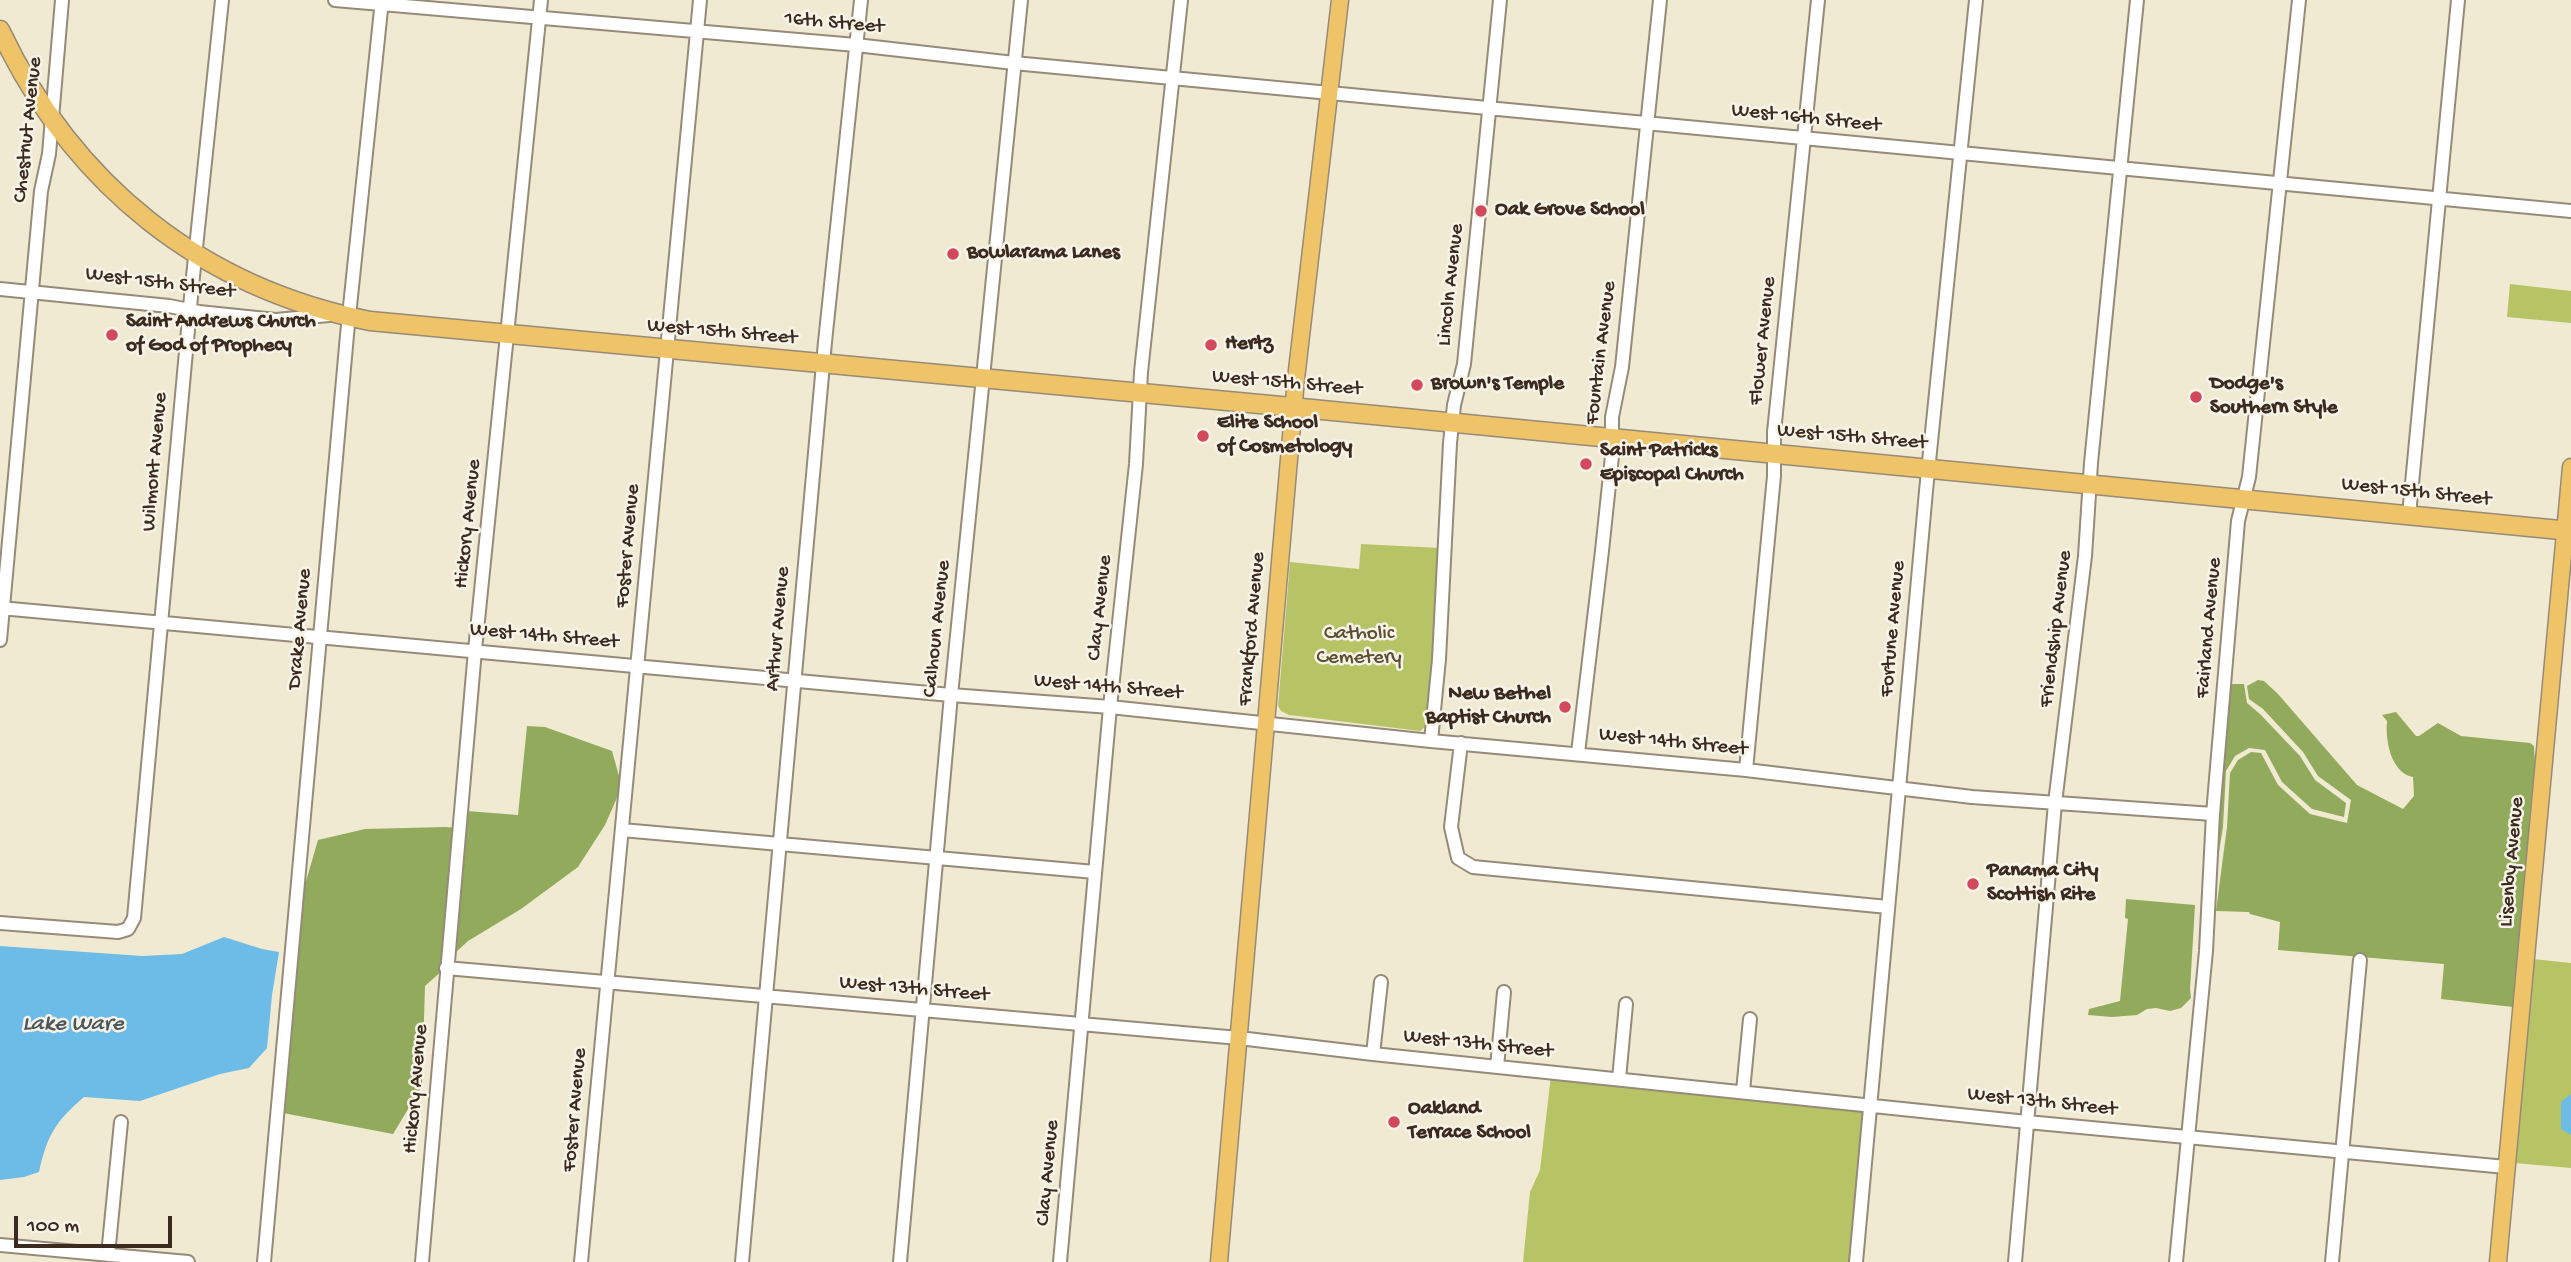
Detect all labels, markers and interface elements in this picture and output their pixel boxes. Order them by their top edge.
street label: 16th Street [783,7,885,41]
street label: Chestnut Avenue [9,56,49,204]
street label: West 16th Street [1730,99,1882,139]
place label: Oak Grove School [1495,198,1645,224]
marker: Oak Grove School [1473,203,1489,219]
street label: Lincoln Avenue [1433,223,1471,347]
place label: Bowlarama Lanes [967,241,1120,267]
marker: Bowlarama Lanes [945,246,961,262]
street label: West 15th Street [84,262,236,306]
street label: Flower Avenue [1745,276,1783,406]
street label: Fountain Avenue [1581,280,1623,426]
place label: Saint Andrews Church of God of Prophecy [126,310,316,360]
street label: West 15th Street [646,314,798,352]
marker: Saint Andrews Church of God of Prophecy [104,327,120,343]
place label: Hertz [1225,332,1273,358]
marker: Hertz [1203,337,1219,353]
street label: West 15th Street [1211,365,1363,403]
place label: Brown's Temple [1431,372,1564,398]
place label: Dodge's Southern Style [2210,372,2338,422]
marker: Brown's Temple [1409,377,1425,393]
marker: Dodge's Southern Style [2188,389,2204,405]
street label: Wilmont Avenue [137,391,175,533]
place label: Elite School of Cosmetology [1217,411,1352,461]
street label: West 15th Street [1776,419,1928,457]
marker: Elite School of Cosmetology [1195,428,1211,444]
place label: Saint Patricks Episcopal Church [1600,439,1744,489]
marker: Saint Patricks Episcopal Church [1578,456,1594,472]
street label: Hickory Avenue [450,458,488,590]
street label: West 15th Street [2340,473,2492,513]
street label: Foster Avenue [611,483,647,609]
street label: Friendship Avenue [2035,549,2079,709]
street label: Frankford Avenue [1234,551,1272,707]
street label: Clay Avenue [1083,554,1119,662]
street label: Fairland Avenue [2191,557,2229,699]
street label: Calhoun Avenue [918,559,958,699]
street label: Fortune Avenue [1876,560,1912,698]
street label: Arthur Avenue [761,566,797,692]
street label: Drake Avenue [283,568,319,690]
street label: West 14th Street [469,618,619,656]
park label: Catholic Cemetery [1316,622,1402,672]
street label: West 14th Street [1033,669,1183,707]
place label: New Bethel Baptist Church [1426,682,1551,732]
marker: New Bethel Baptist Church [1557,699,1573,715]
street label: West 14th Street [1597,723,1749,763]
street label: Lisenby Avenue [2495,796,2531,928]
place label: Panama City Scottish Rite [1987,859,2098,909]
marker: Panama City Scottish Rite [1965,876,1981,892]
street label: West 13th Street [838,971,990,1009]
water label: Lake Ware [22,1011,124,1039]
street label: Hickory Avenue [399,1023,435,1155]
street label: West 13th Street [1402,1025,1554,1065]
street label: Foster Avenue [558,1047,594,1173]
street label: West 13th Street [1966,1083,2118,1123]
place label: Oakland Terrace School [1408,1097,1531,1147]
marker: Oakland Terrace School [1386,1114,1402,1130]
street label: Clay Avenue [1032,1119,1066,1227]
scale bar [18,1202,175,1246]
text: 100 m [27,1215,79,1240]

